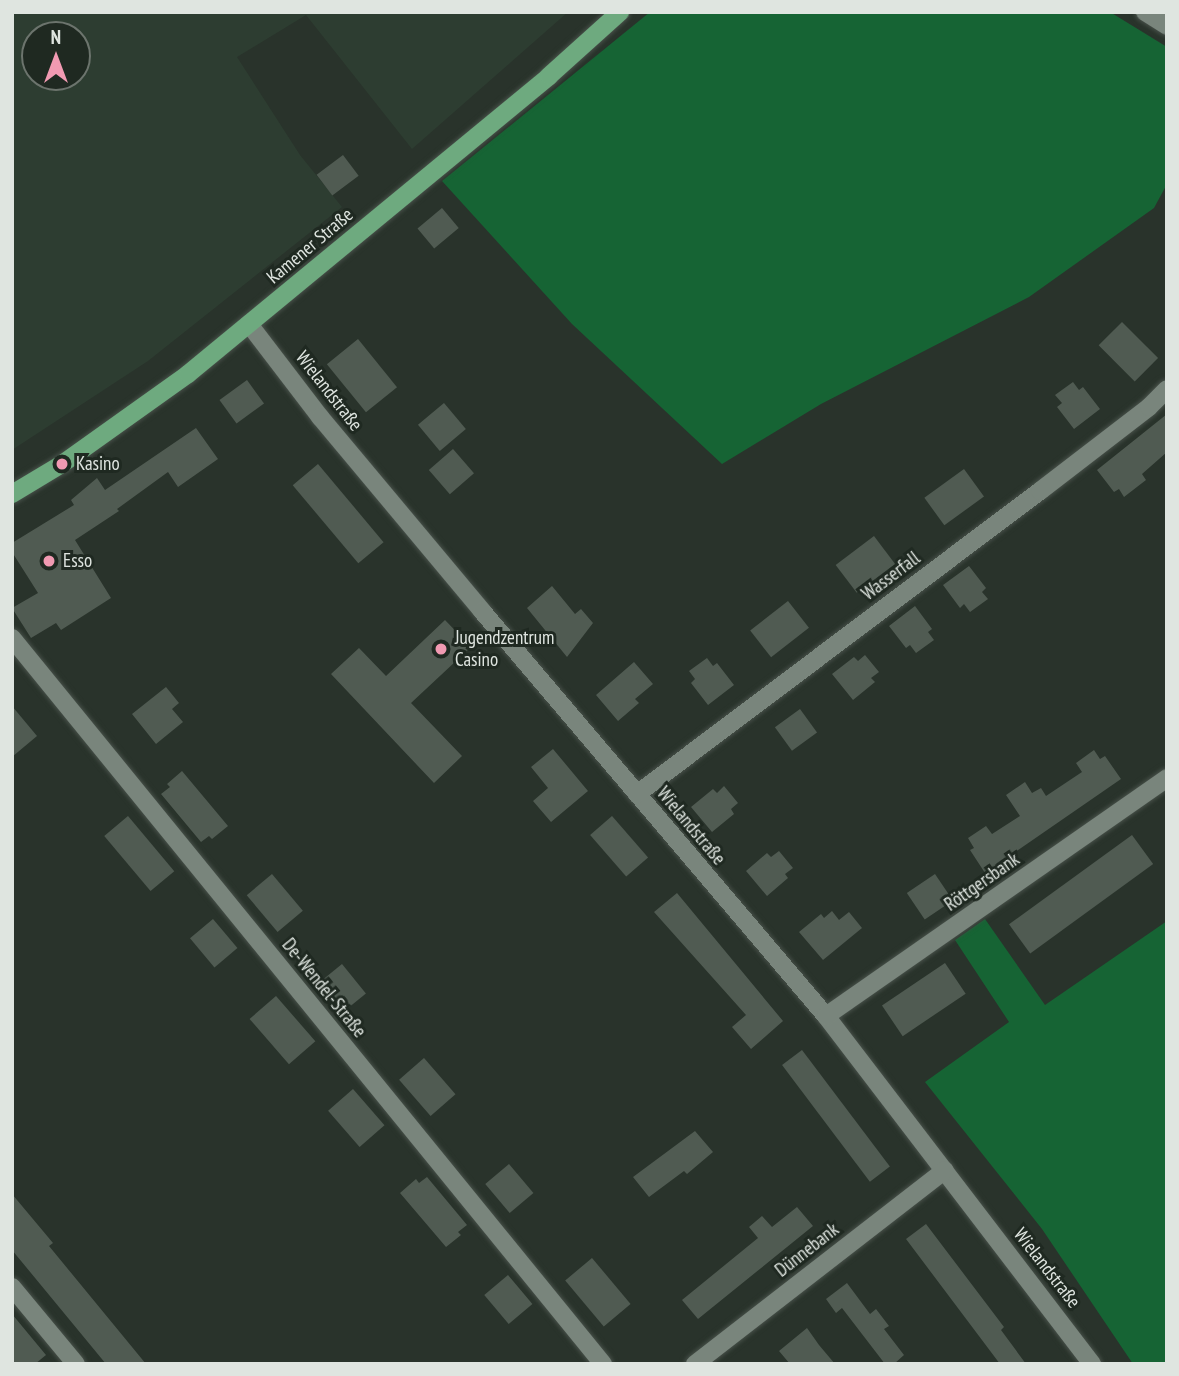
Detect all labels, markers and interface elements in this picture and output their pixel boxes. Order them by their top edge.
north arrow [21,21,91,91]
text: N [51,25,61,49]
street label: Kamener Straße [262,203,358,289]
street label: Wielandstraße [291,347,367,435]
place label: Kasino [76,453,120,475]
marker: Kasino [54,456,70,472]
street label: Wasserfall [857,547,925,605]
place label: Esso [63,550,92,572]
marker: Esso [41,553,57,569]
place label: Jugendzentrum Casino [455,627,554,671]
marker: Jugendzentrum Casino [433,641,449,657]
street label: Wielandstraße [652,782,730,870]
street label: Röttgersbank [940,848,1024,916]
street label: De-Wendel-Straße [277,934,371,1042]
street label: Dünnebank [771,1218,843,1282]
street label: Wielandstraße [1009,1224,1085,1312]

